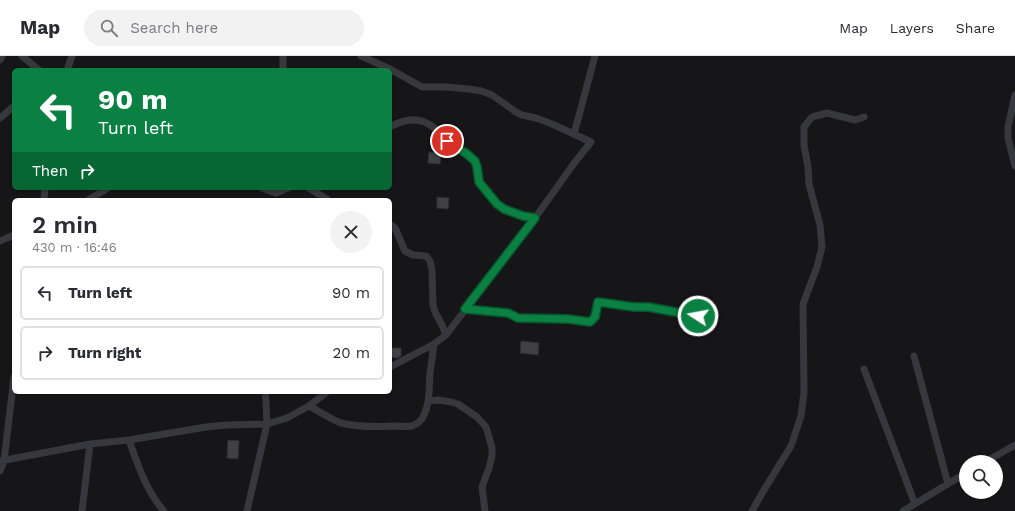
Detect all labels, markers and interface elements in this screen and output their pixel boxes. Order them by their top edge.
search box [84,10,364,46]
text: Map [20,16,60,39]
icon: search [98,17,120,39]
text: Search here [130,19,218,37]
text: Map [839,20,868,36]
text: Layers [890,20,934,36]
text: Share [956,20,995,36]
text: 90 m [98,83,168,116]
icon: left [32,84,84,136]
text: Turn left [98,117,173,138]
pin [430,124,464,158]
icon: arrive [436,130,458,152]
icon: right [76,160,98,182]
text: Then [32,162,68,180]
text: 2 min [32,211,98,239]
button: close [330,211,372,253]
text: 430 m · 16:46 [32,240,117,255]
icon: left [34,282,56,304]
text: Turn left [68,284,132,302]
text: 90 m [332,284,370,302]
position arrow [677,295,719,337]
icon: right [34,342,56,364]
text: Turn right [68,344,141,362]
text: 20 m [333,344,370,362]
map controls [959,455,1003,499]
button: search [959,455,1003,499]

